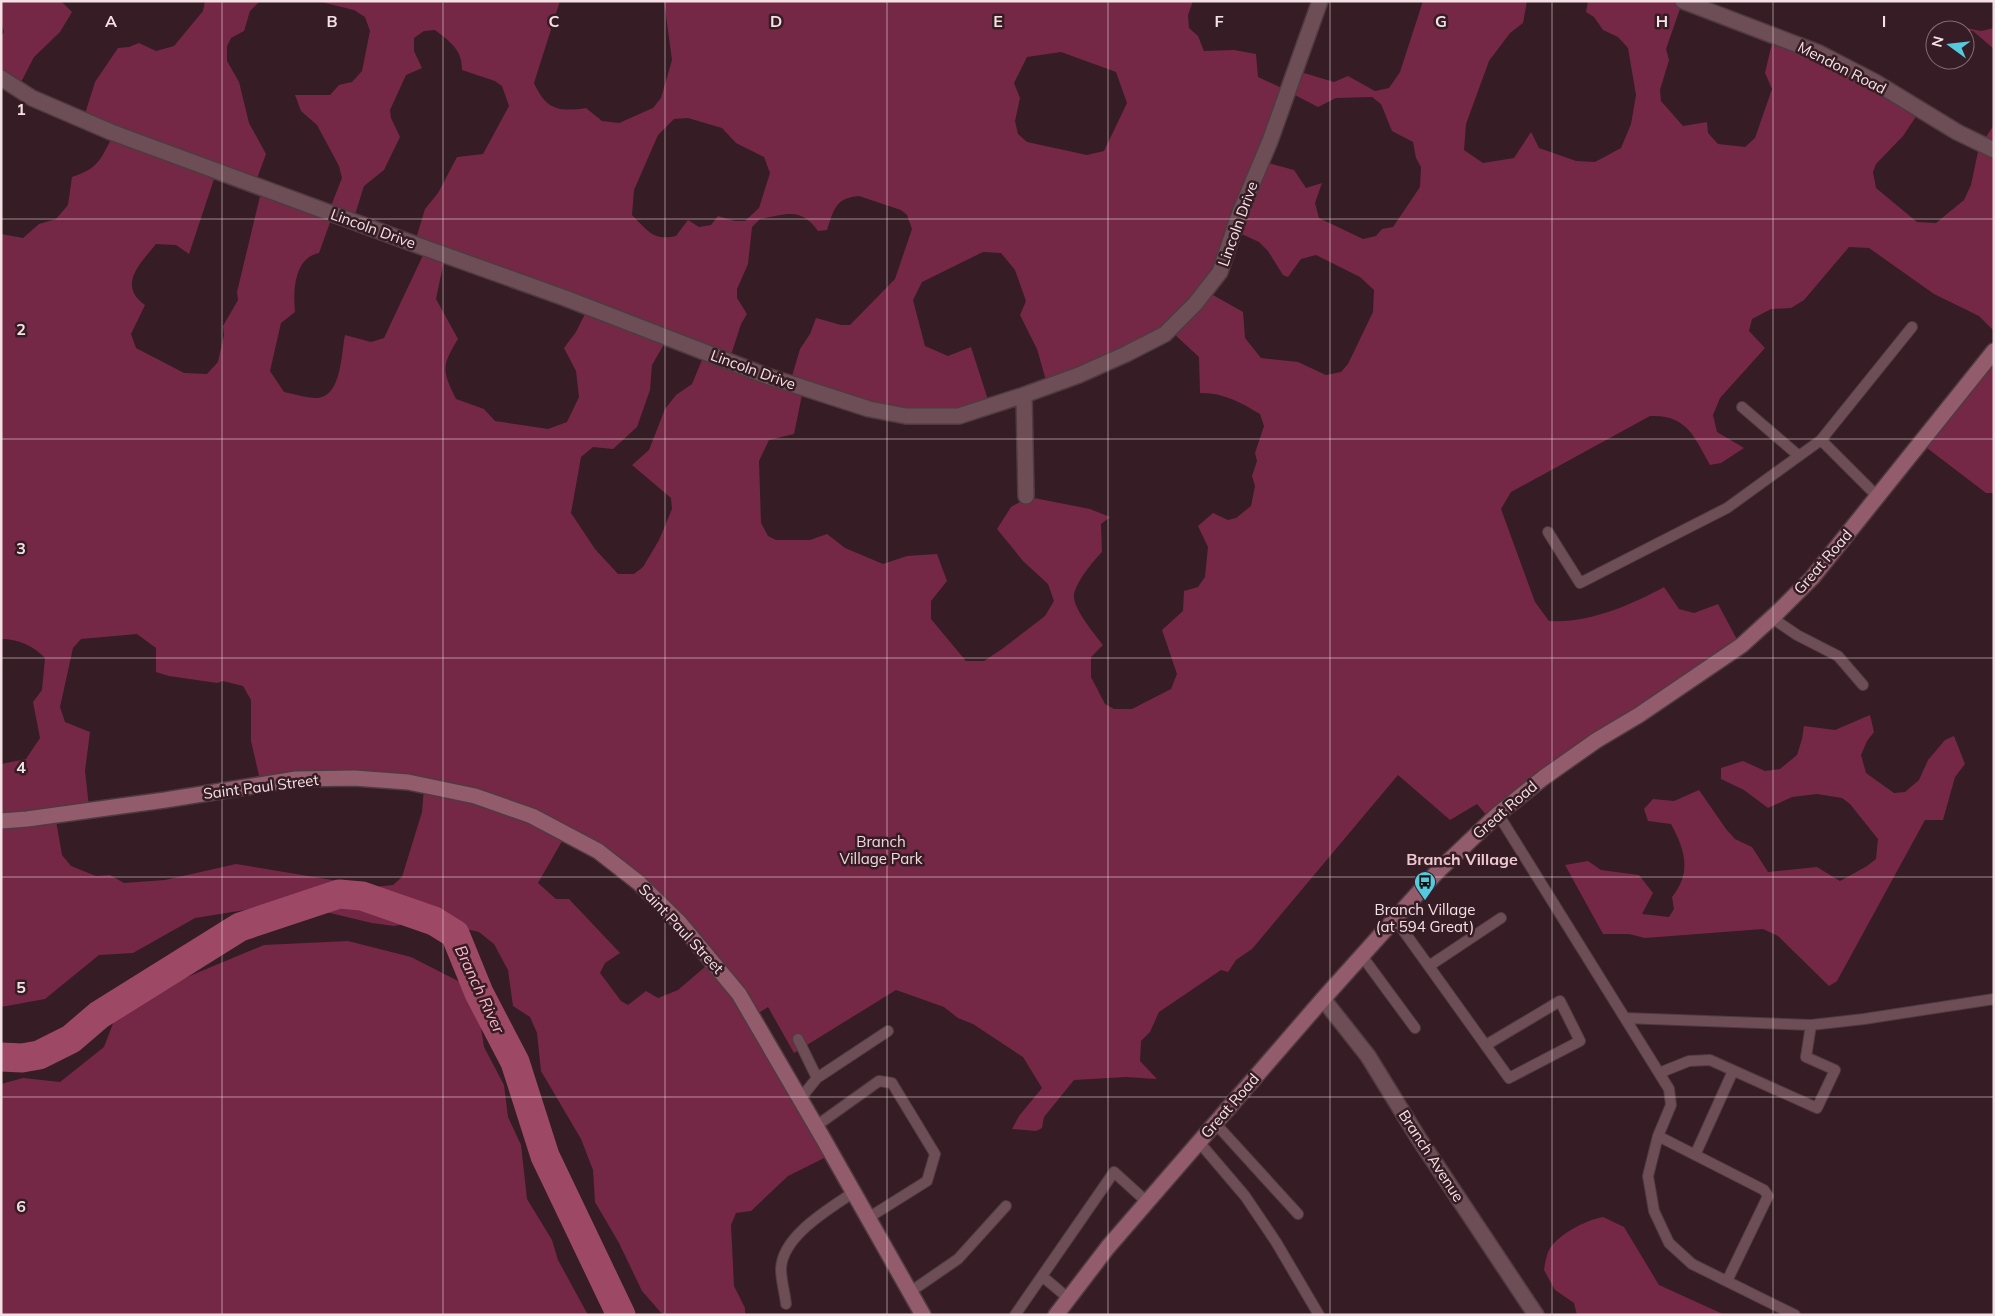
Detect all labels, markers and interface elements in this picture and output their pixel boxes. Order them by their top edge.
text: A [105,11,117,31]
text: B [326,11,338,31]
text: C [549,11,560,31]
text: D [770,11,782,31]
text: E [993,11,1003,31]
text: F [1214,11,1224,31]
text: G [1435,11,1447,31]
text: H [1656,11,1668,31]
text: I [1882,11,1886,31]
north arrow [1925,20,1975,70]
text: N [1927,34,1948,49]
street label: Mendon Road [1795,37,1890,98]
text: 1 [16,99,26,119]
street label: Lincoln Drive [1213,179,1262,269]
street label: Lincoln Drive [328,204,418,253]
text: 2 [16,319,26,339]
street label: Lincoln Drive [708,345,798,394]
street label: Great Road [1789,525,1856,598]
text: 3 [16,538,26,558]
text: 4 [16,757,26,777]
street label: Saint Paul Street [202,770,320,803]
street label: Great Road [1468,776,1541,843]
park label: Branch Village Park [840,832,923,868]
district label: Branch Village [1406,849,1518,869]
bus stop icon: Branch Village (at 594 Great) [1413,870,1437,901]
street label: Saint Paul Street [635,880,728,978]
place label: Branch Village (at 594 Great) [1375,900,1475,936]
water label: Branch River [451,942,510,1037]
text: 5 [16,977,26,997]
street label: Great Road [1196,1069,1263,1142]
street label: Branch Avenue [1395,1106,1468,1205]
text: 6 [16,1196,26,1216]

